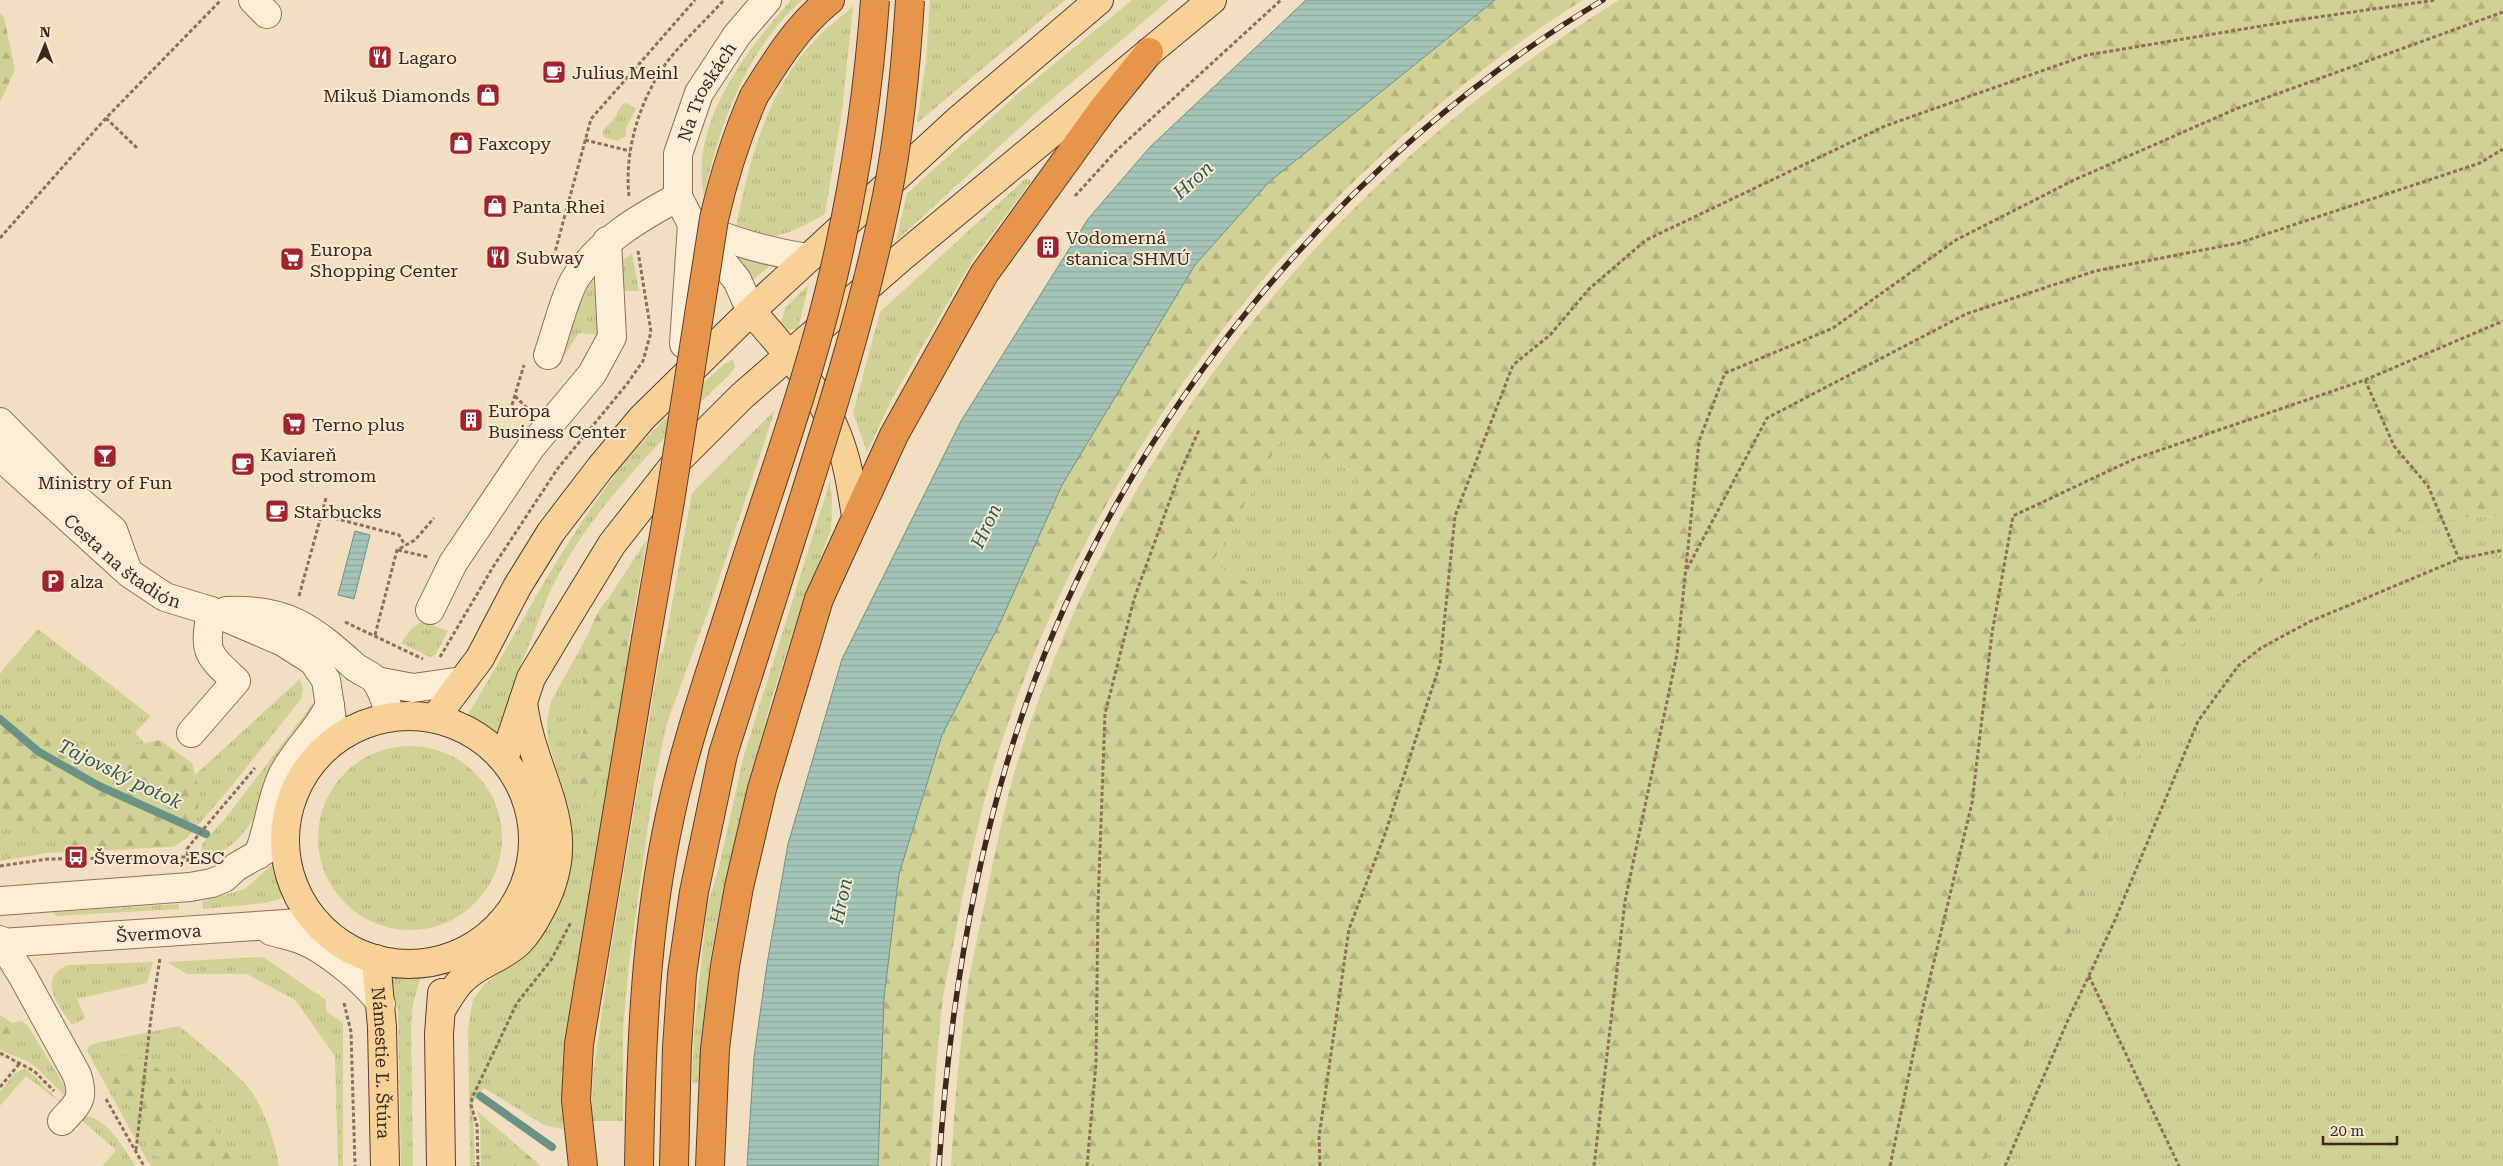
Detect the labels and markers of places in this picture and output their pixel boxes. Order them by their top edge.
restaurant icon: Lagaro [367,44,393,70]
place label: Lagaro [398,47,457,68]
cafe icon: Julius Meinl [541,59,567,85]
place label: Julius Meinl [572,62,679,83]
shop icon: Mikuš Diamonds [475,82,501,108]
place label: Mikuš Diamonds [323,85,470,106]
shop icon: Faxcopy [448,130,474,156]
place label: Faxcopy [478,133,552,154]
shop icon: Panta Rhei [482,193,508,219]
place label: Panta Rhei [512,196,605,217]
place label: Vodomerná stanica SHMÚ [1066,227,1191,269]
building icon: Vodomerná stanica SHMÚ [1035,234,1061,260]
place label: Europa Shopping Center [310,239,458,281]
restaurant icon: Subway [485,244,511,270]
supermarket icon: Europa Shopping Center [279,246,305,272]
place label: Subway [516,247,585,268]
place label: Europa Business Center [488,400,627,442]
building icon: Europa Business Center [458,407,484,433]
supermarket icon: Terno plus [281,411,307,437]
place label: Terno plus [312,414,404,435]
bar icon: Ministry of Fun [92,443,118,469]
place label: Kaviareň pod stromom [260,444,376,486]
cafe icon: Kaviareň pod stromom [230,451,256,477]
place label: Ministry of Fun [38,472,173,493]
cafe icon: Starbucks [264,498,290,524]
place label: Starbucks [294,501,382,522]
parking icon: alza [40,568,66,594]
place label: alza [70,571,104,592]
bus stop icon: Švermova, ESC [63,844,89,870]
place label: Švermova, ESC [94,847,225,868]

